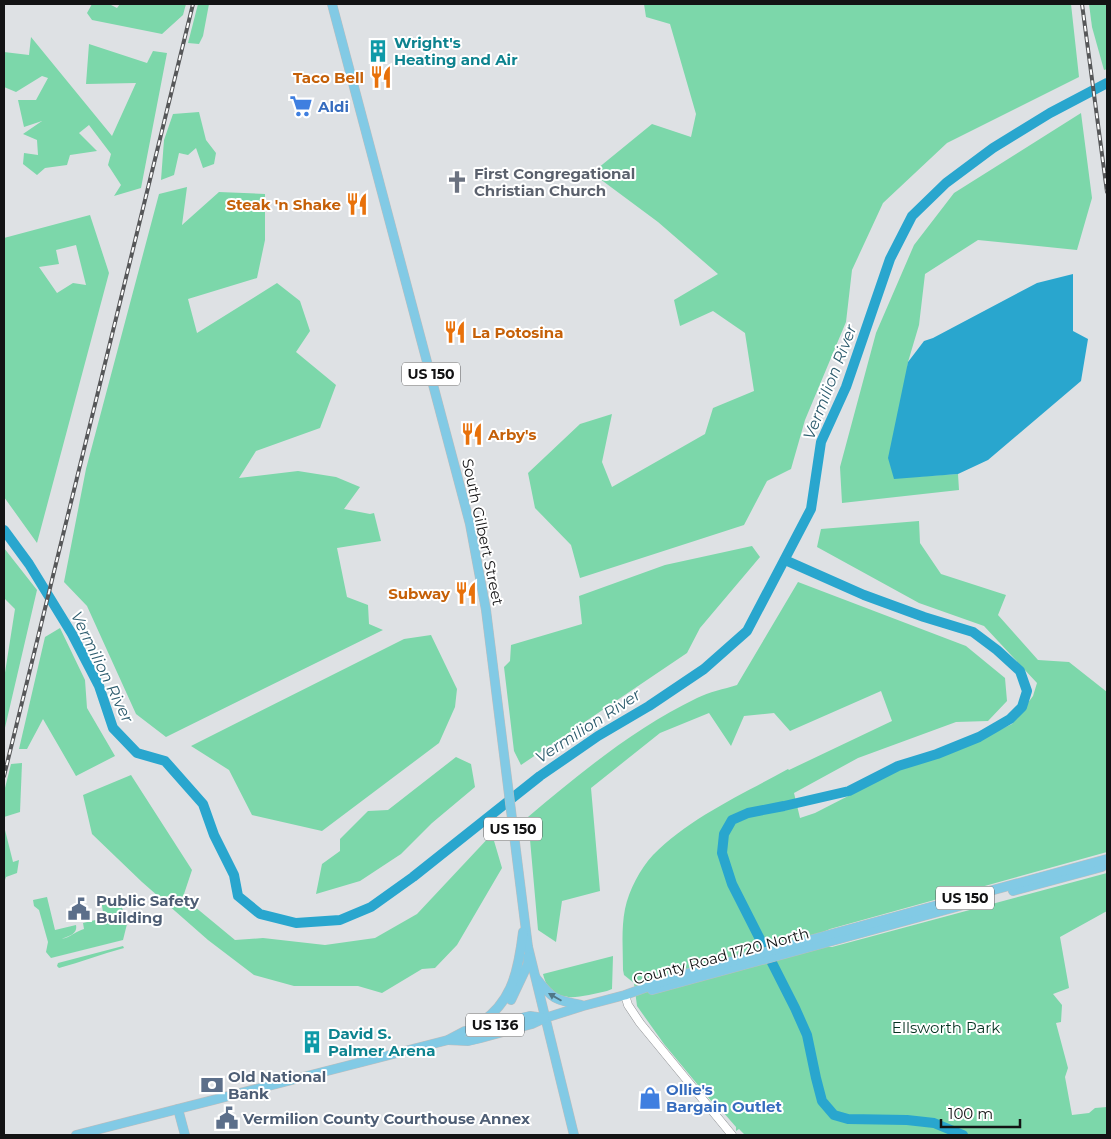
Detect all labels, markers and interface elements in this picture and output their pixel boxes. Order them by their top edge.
place label: Wright's Heating and Air [394,33,518,69]
building icon: Wright's Heating and Air [365,38,391,64]
restaurant icon: Taco Bell [368,64,394,90]
place label: Taco Bell [293,68,364,87]
supermarket icon: Aldi [288,93,314,119]
place label: Aldi [317,97,349,116]
place label: First Congregational Christian Church [474,164,635,200]
church icon: First Congregational Christian Church [444,169,470,195]
restaurant icon: Steak 'n Shake [344,191,370,217]
place label: Steak 'n Shake [226,195,341,214]
restaurant icon: La Potosina [442,319,468,345]
water label: Vermilion River [799,321,861,442]
place label: La Potosina [472,323,563,342]
road number: US 150 [402,362,460,386]
restaurant icon: Arby's [459,421,485,447]
place label: Arby's [487,425,536,444]
street label: South Gilbert Street [458,457,508,607]
restaurant icon: Subway [453,580,479,606]
place label: Subway [388,584,451,603]
water label: Vermilion River [67,608,137,726]
water label: Vermilion River [532,685,645,767]
road number: US 150 [484,818,542,841]
road number: US 150 [936,886,994,910]
place label: Public Safety Building [96,891,200,927]
public building icon: Public Safety Building [66,896,92,922]
street label: County Road 1720 North [631,923,811,989]
one-way arrow [548,993,563,1001]
road number: US 136 [466,1014,524,1036]
park label: Ellsworth Park [892,1018,1000,1037]
place label: David S. Palmer Arena [328,1024,435,1060]
building icon: David S. Palmer Arena [299,1029,325,1055]
place label: Old National Bank [228,1067,326,1103]
bank icon: Old National Bank [199,1072,225,1098]
place label: Ollie's Bargain Outlet [666,1080,782,1116]
shop icon: Ollie's Bargain Outlet [637,1085,663,1111]
scale bar [941,1096,1020,1128]
text: 100 m [948,1104,993,1123]
public building icon: Vermilion County Courthouse Annex [214,1105,240,1131]
place label: Vermilion County Courthouse Annex [242,1109,530,1128]

